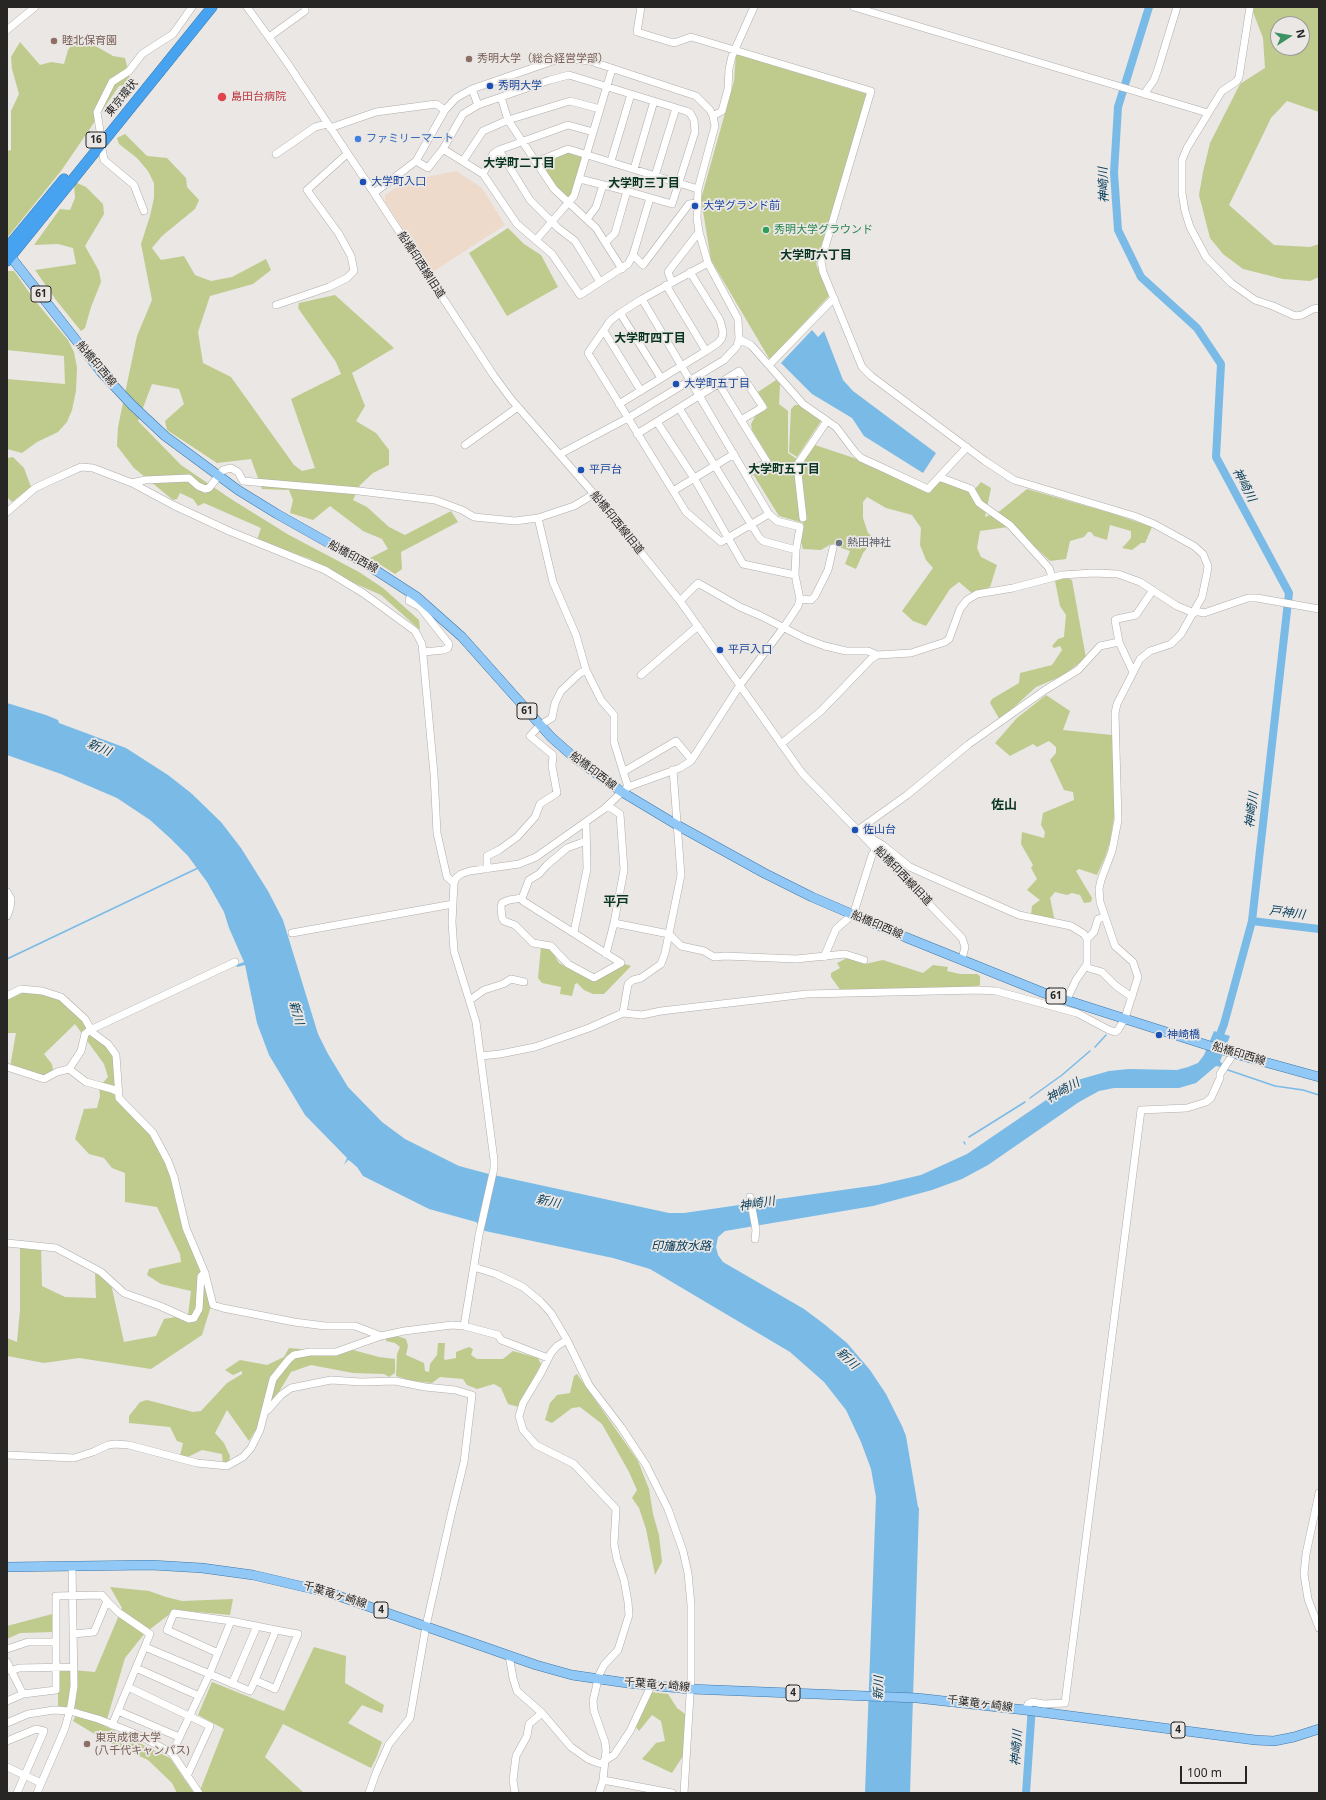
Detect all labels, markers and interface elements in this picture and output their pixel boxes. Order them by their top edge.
north arrow [1270,16,1310,56]
text: N [1293,28,1310,40]
place label: 睦北保育園 [62,34,117,48]
marker: 睦北保育園 [49,36,59,46]
place label: 秀明大学（総合経営学部） [477,52,609,66]
marker: 秀明大学（総合経営学部） [464,54,474,64]
street label: 東京環状 [103,77,141,119]
place label: 秀明大学 [498,79,542,93]
marker: 秀明大学 [485,81,495,91]
place label: 島田台病院 [231,90,286,104]
marker: 島田台病院 [216,91,228,103]
road number: 16 [86,132,106,148]
place label: ファミリーマート [366,132,454,146]
marker: ファミリーマート [353,134,363,144]
district label: 大学町二丁目 [483,157,555,171]
water label: 神崎川 [1096,167,1112,203]
place label: 大学町入口 [371,175,426,189]
marker: 大学町入口 [358,177,368,187]
district label: 大学町三丁目 [608,177,680,191]
place label: 大学グランド前 [703,199,780,213]
marker: 大学グランド前 [690,201,700,211]
place label: 秀明大学グラウンド [774,223,873,237]
marker: 秀明大学グラウンド [761,225,771,235]
street label: 船橋印西線旧道 [394,229,448,301]
district label: 大学町六丁目 [780,249,852,263]
road number: 61 [31,286,51,302]
district label: 大学町四丁目 [614,332,686,346]
street label: 船橋印西線 [73,339,119,389]
place label: 大学町五丁目 [684,377,750,391]
marker: 大学町五丁目 [671,379,681,389]
place label: 平戸台 [589,463,622,477]
district label: 大学町五丁目 [748,463,820,477]
marker: 平戸台 [576,465,586,475]
water label: 神崎川 [1229,466,1259,504]
street label: 船橋印西線旧道 [588,489,646,557]
place label: 熱田神社 [847,536,891,550]
street label: 船橋印西線 [326,538,380,576]
marker: 熱田神社 [834,538,844,548]
place label: 平戸入口 [728,643,772,657]
marker: 平戸入口 [715,645,725,655]
road number: 61 [517,703,537,719]
water label: 新川 [85,737,113,759]
street label: 船橋印西線 [567,749,619,793]
water label: 神崎川 [1243,791,1261,829]
district label: 佐山 [991,797,1017,813]
place label: 佐山台 [863,823,896,837]
marker: 佐山台 [850,825,860,835]
street label: 船橋印西線旧道 [872,844,934,908]
district label: 平戸 [603,894,629,910]
water label: 戸神川 [1268,904,1306,922]
street label: 船橋印西線 [849,908,905,942]
road number: 61 [1046,988,1066,1004]
water label: 新川 [286,999,306,1027]
place label: 神崎橋 [1167,1028,1200,1042]
marker: 神崎橋 [1154,1030,1164,1040]
street label: 船橋印西線 [1211,1040,1267,1068]
water label: 神崎川 [1044,1076,1082,1106]
water label: 新川 [535,1192,561,1212]
water label: 神崎川 [738,1194,776,1214]
water label: 印旛放水路 [651,1240,711,1254]
water label: 新川 [833,1346,861,1372]
street label: 千葉竜ヶ崎線 [302,1579,368,1611]
road number: 4 [374,1602,388,1618]
street label: 千葉竜ヶ崎線 [624,1676,690,1694]
water label: 新川 [872,1676,886,1700]
road number: 4 [786,1685,800,1701]
street label: 千葉竜ヶ崎線 [946,1693,1014,1715]
road number: 4 [1171,1722,1185,1738]
water label: 神崎川 [1009,1730,1025,1766]
place label: 東京成徳大学 (八千代キャンパス) [95,1731,190,1757]
marker: 東京成徳大学 (八千代キャンパス) [82,1739,92,1749]
scale bar [1182,1758,1249,1784]
text: 100 m [1187,1764,1222,1781]

